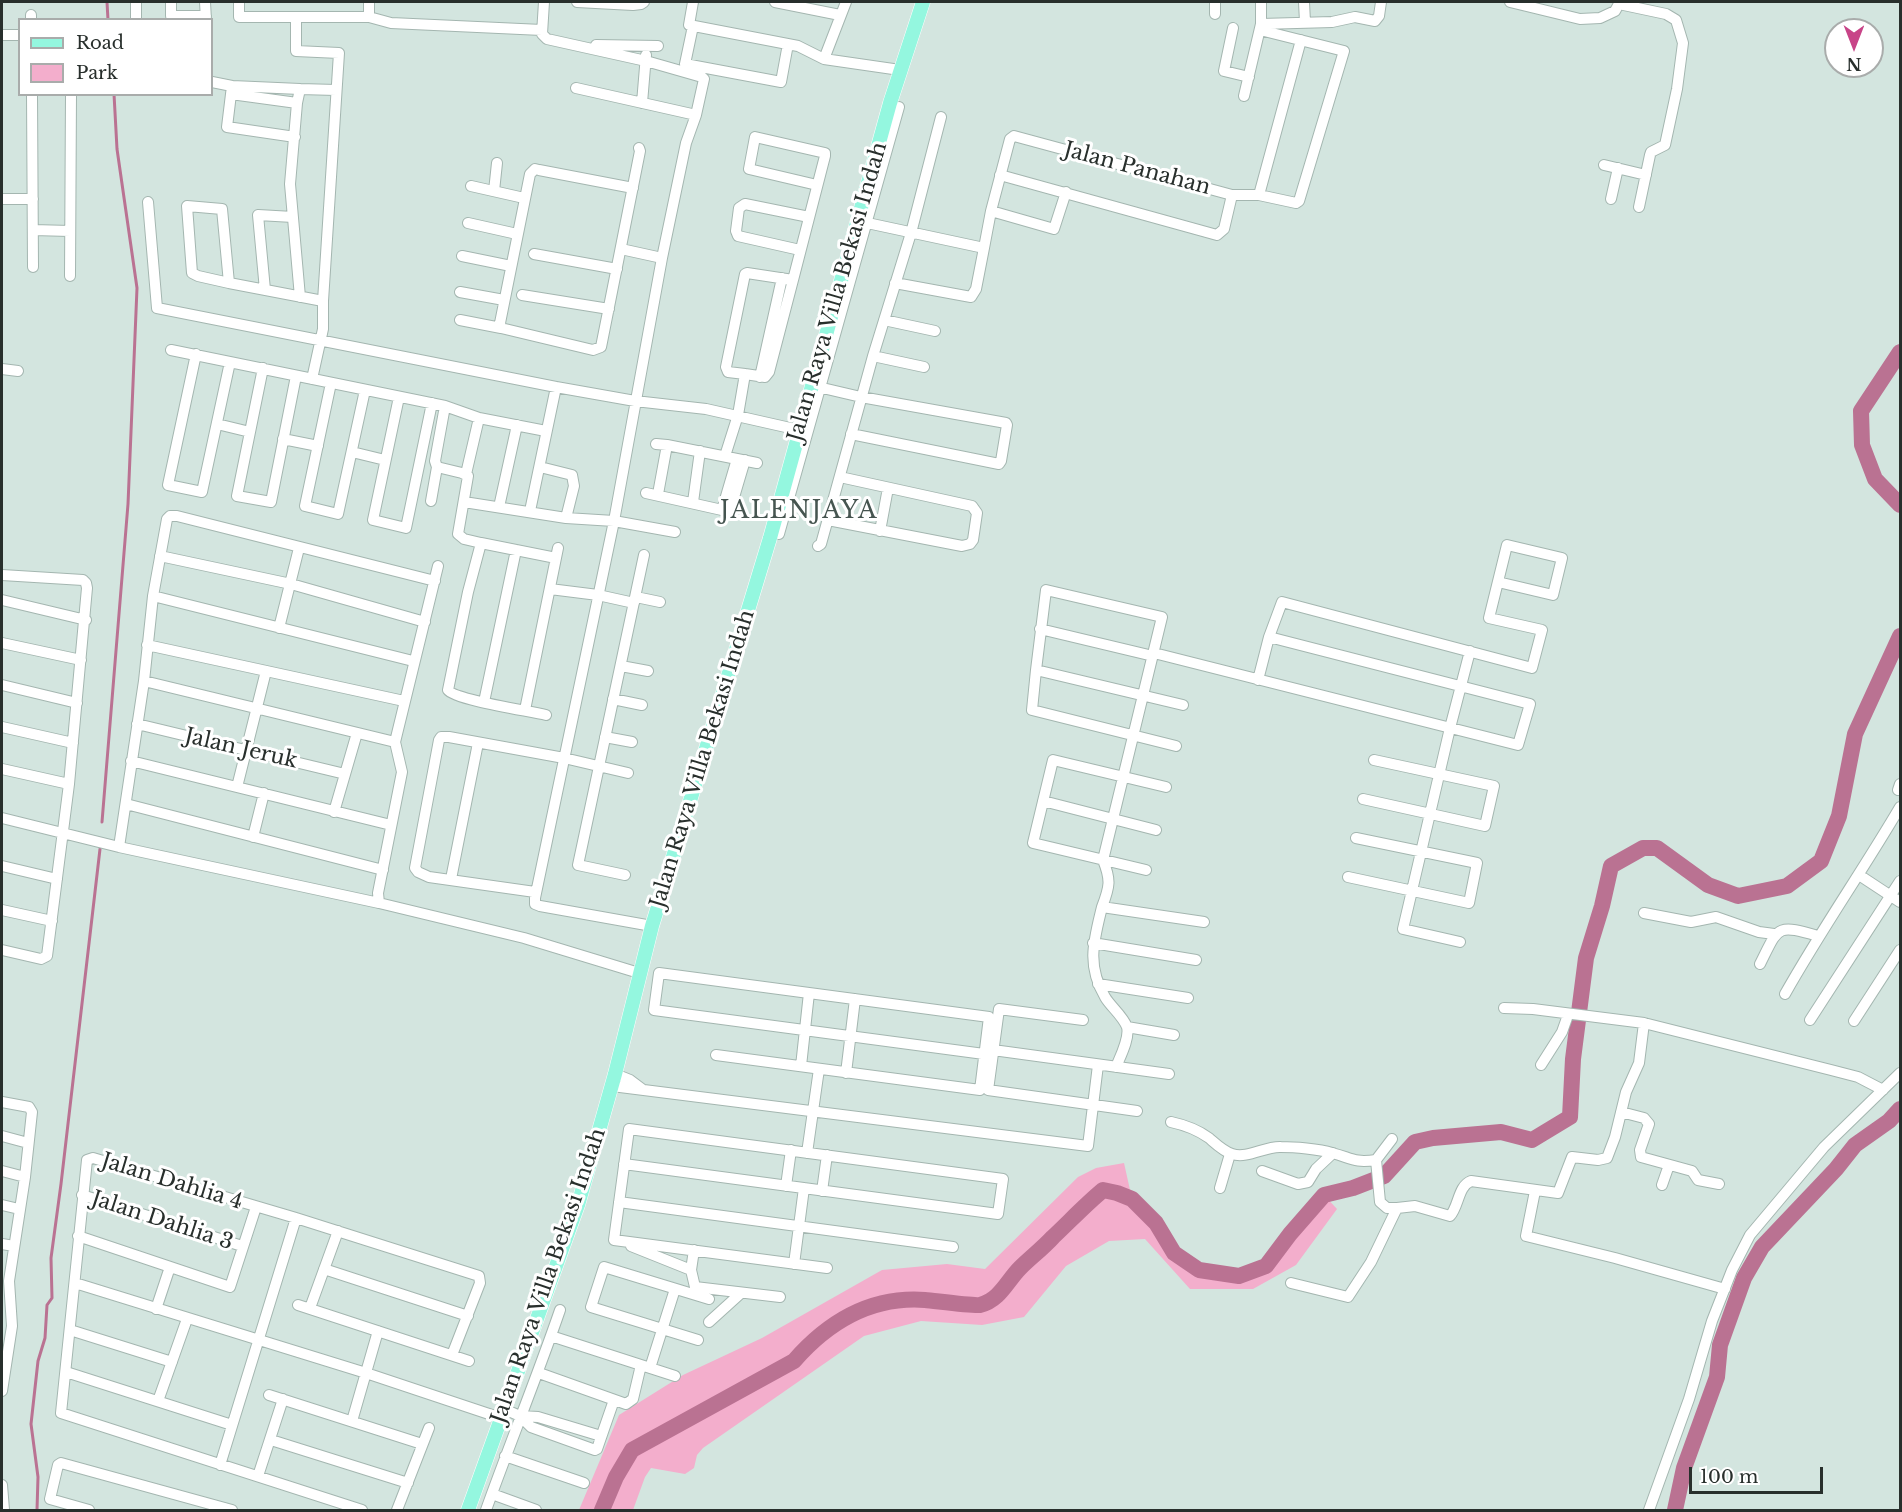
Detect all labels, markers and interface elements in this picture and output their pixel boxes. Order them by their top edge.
legend [18,18,213,96]
north arrow [1824,18,1884,78]
text: Road [76,32,124,54]
text: N [1846,54,1862,74]
text: Park [76,62,118,84]
street label: Jalan Panahan [1061,137,1213,201]
street label: Jalan Raya Villa Bekasi Indah [783,139,893,445]
district label: JALENJAYA [720,497,878,525]
street label: Jalan Raya Villa Bekasi Indah [646,607,760,911]
street label: Jalan Jeruk [182,724,300,774]
street label: Jalan Raya Villa Bekasi Indah [487,1125,611,1427]
street label: Jalan Dahlia 4 [98,1149,246,1215]
street label: Jalan Dahlia 3 [88,1186,236,1256]
scale bar [1692,1455,1826,1493]
text: 100 m [1700,1466,1758,1488]

